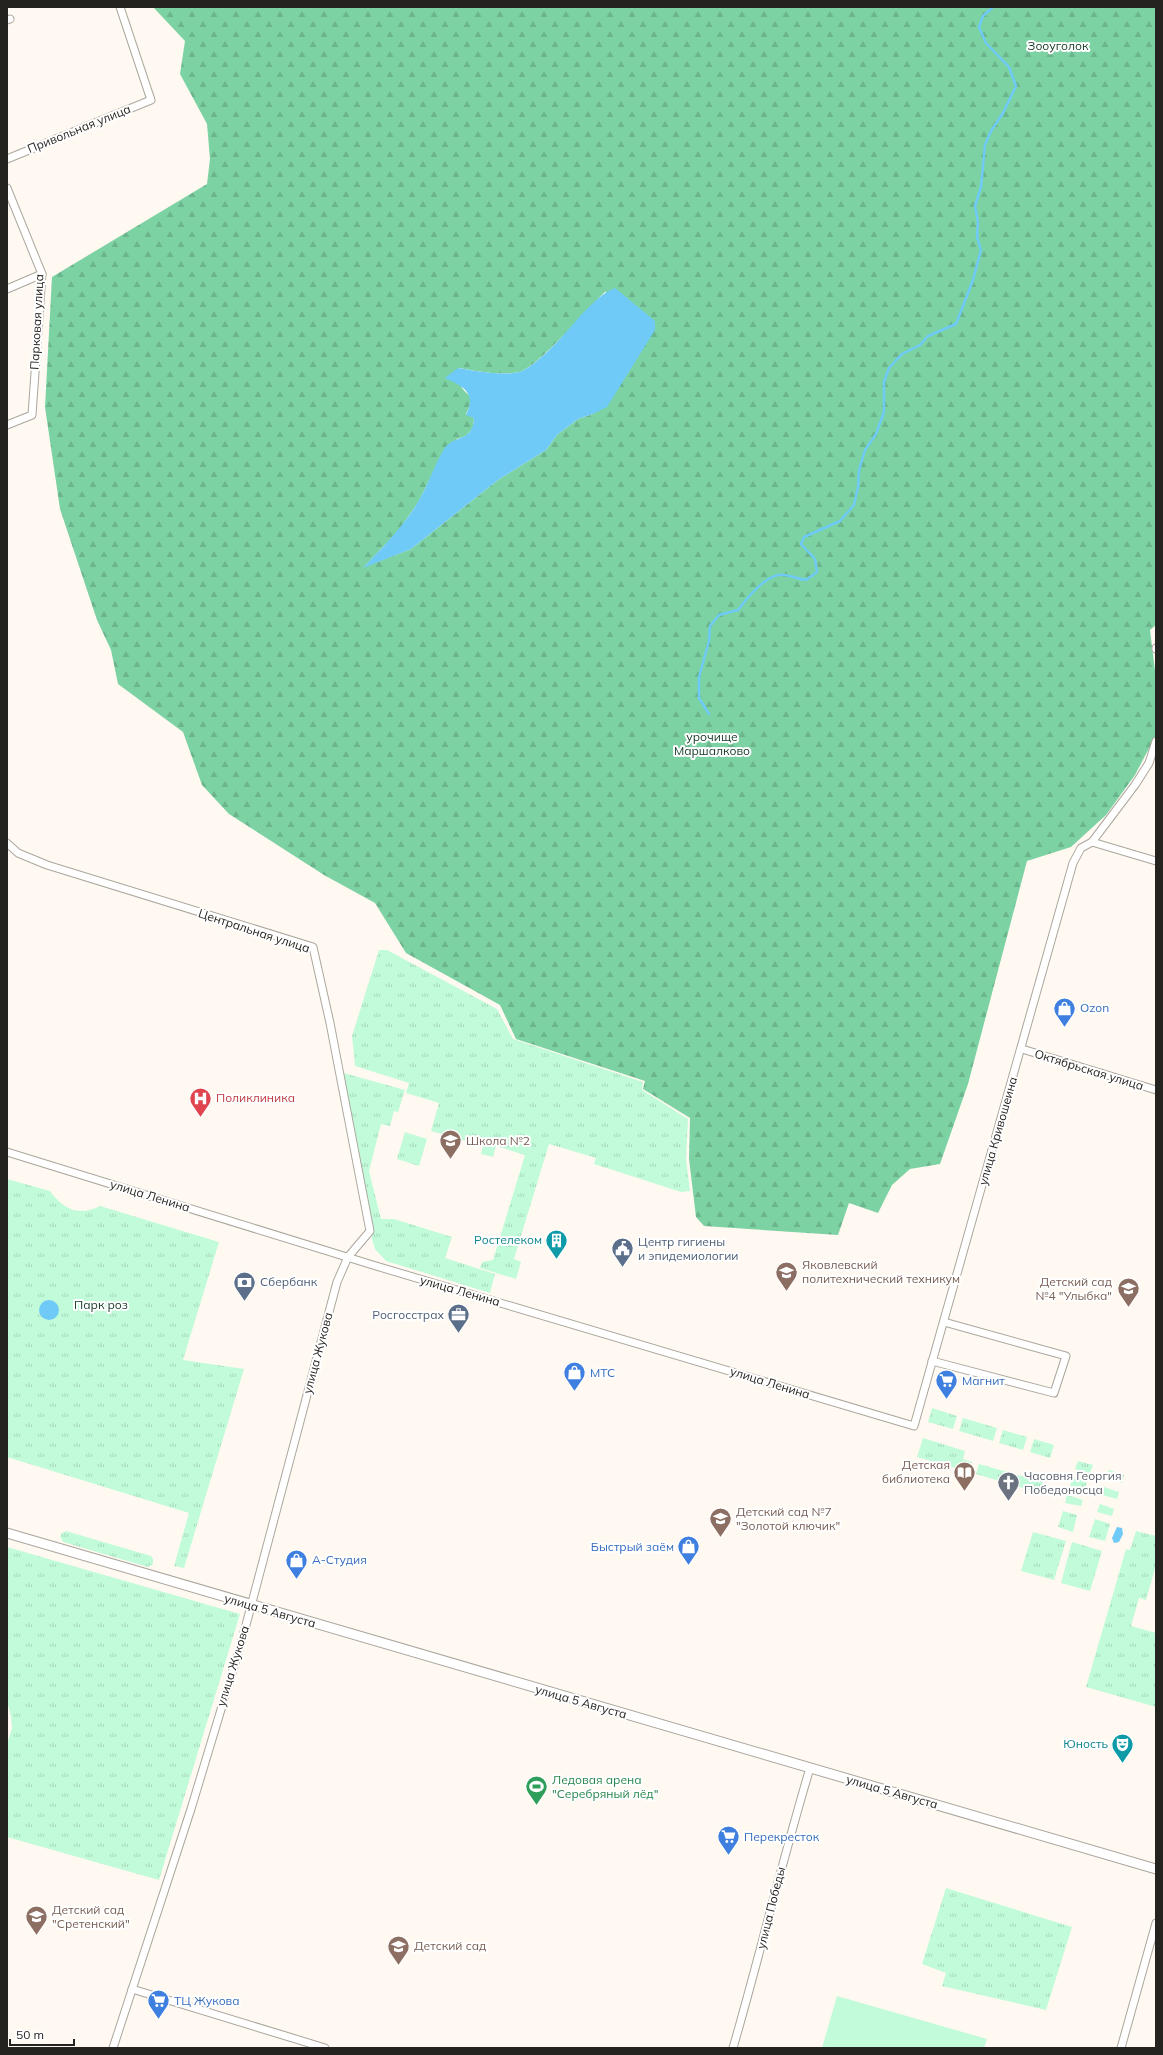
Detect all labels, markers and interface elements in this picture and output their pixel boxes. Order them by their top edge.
park label: Зооуголок [1028,38,1089,53]
street label: Привольная улица [25,101,133,156]
street label: Парковая улица [27,274,47,370]
park label: урочище Маршалково [674,729,750,758]
street label: Центральная улица [196,905,312,956]
shop icon: Ozon [1052,995,1078,1028]
place label: Ozon [1080,1000,1109,1015]
street label: Октябрьская улица [1033,1046,1145,1093]
street label: улица Кривошеина [975,1075,1020,1187]
hospital icon: Поликлиника [187,1085,213,1118]
place label: Поликлиника [216,1090,295,1105]
school or university icon: Школа №2 [437,1128,463,1161]
place label: Школа №2 [466,1133,530,1148]
street label: улица Ленина [108,1176,192,1215]
building icon: Ростелеком [544,1227,570,1260]
place label: Ростелеком [474,1232,542,1247]
place label: Центр гигиены и эпидемиологии [638,1234,738,1263]
public building icon: Центр гигиены и эпидемиологии [609,1236,635,1269]
place label: Яковлевский политехнический техникум [802,1257,960,1286]
school or university icon: Яковлевский политехнический техникум [774,1259,800,1292]
bank icon: Сбербанк [231,1269,257,1302]
street label: улица Ленина [418,1272,502,1309]
place label: Сбербанк [260,1274,318,1289]
place label: Детский сад №4 "Улыбка" [1035,1274,1112,1303]
school or university icon: Детский сад №4 "Улыбка" [1115,1276,1141,1309]
park label: Парк роз [74,1297,128,1312]
office icon: Росгосстрах [446,1302,472,1335]
place label: Росгосстрах [372,1307,444,1322]
street label: улица Жукова [299,1310,336,1395]
shop icon: МТС [562,1360,588,1393]
street label: улица Ленина [728,1363,812,1402]
place label: МТС [590,1365,615,1380]
supermarket icon: Магнит [933,1368,959,1401]
place label: Магнит [962,1373,1005,1388]
place label: Детская библиотека [882,1457,950,1486]
library icon: Детская библиотека [952,1459,978,1492]
place label: Часовня Георгия Победоносца [1024,1468,1122,1497]
church icon: Часовня Георгия Победоносца [996,1470,1022,1503]
place label: Детский сад №7 "Золотой ключик" [736,1504,840,1533]
school or university icon: Детский сад №7 "Золотой ключик" [708,1506,734,1539]
shop icon: Быстрый заём [676,1534,702,1567]
place label: Быстрый заём [591,1539,674,1554]
shop icon: А-Студия [284,1547,310,1580]
place label: А-Студия [312,1552,367,1567]
street label: улица 5 Августа [223,1590,318,1631]
street label: улица Жукова [213,1624,252,1708]
street label: улица 5 Августа [534,1681,629,1722]
theatre icon: Юность [1110,1731,1136,1764]
place label: Юность [1063,1736,1108,1751]
street label: улица 5 Августа [845,1771,940,1812]
place label: Ледовая арена "Серебряный лёд" [552,1772,658,1801]
sports icon: Ледовая арена "Серебряный лёд" [524,1774,550,1807]
supermarket icon: Перекресток [716,1824,742,1857]
place label: Перекресток [744,1829,820,1844]
street label: улица Победы [753,1865,788,1950]
place label: Детский сад "Сретенский" [52,1902,130,1931]
school or university icon: Детский сад "Сретенский" [23,1904,49,1937]
school or university icon: Детский сад [385,1933,411,1966]
place label: Детский сад [414,1938,486,1953]
supermarket icon: ТЦ Жукова [146,1988,172,2021]
place label: ТЦ Жукова [174,1993,240,2008]
scale bar [10,2021,74,2047]
text: 50 m [16,2027,44,2042]

